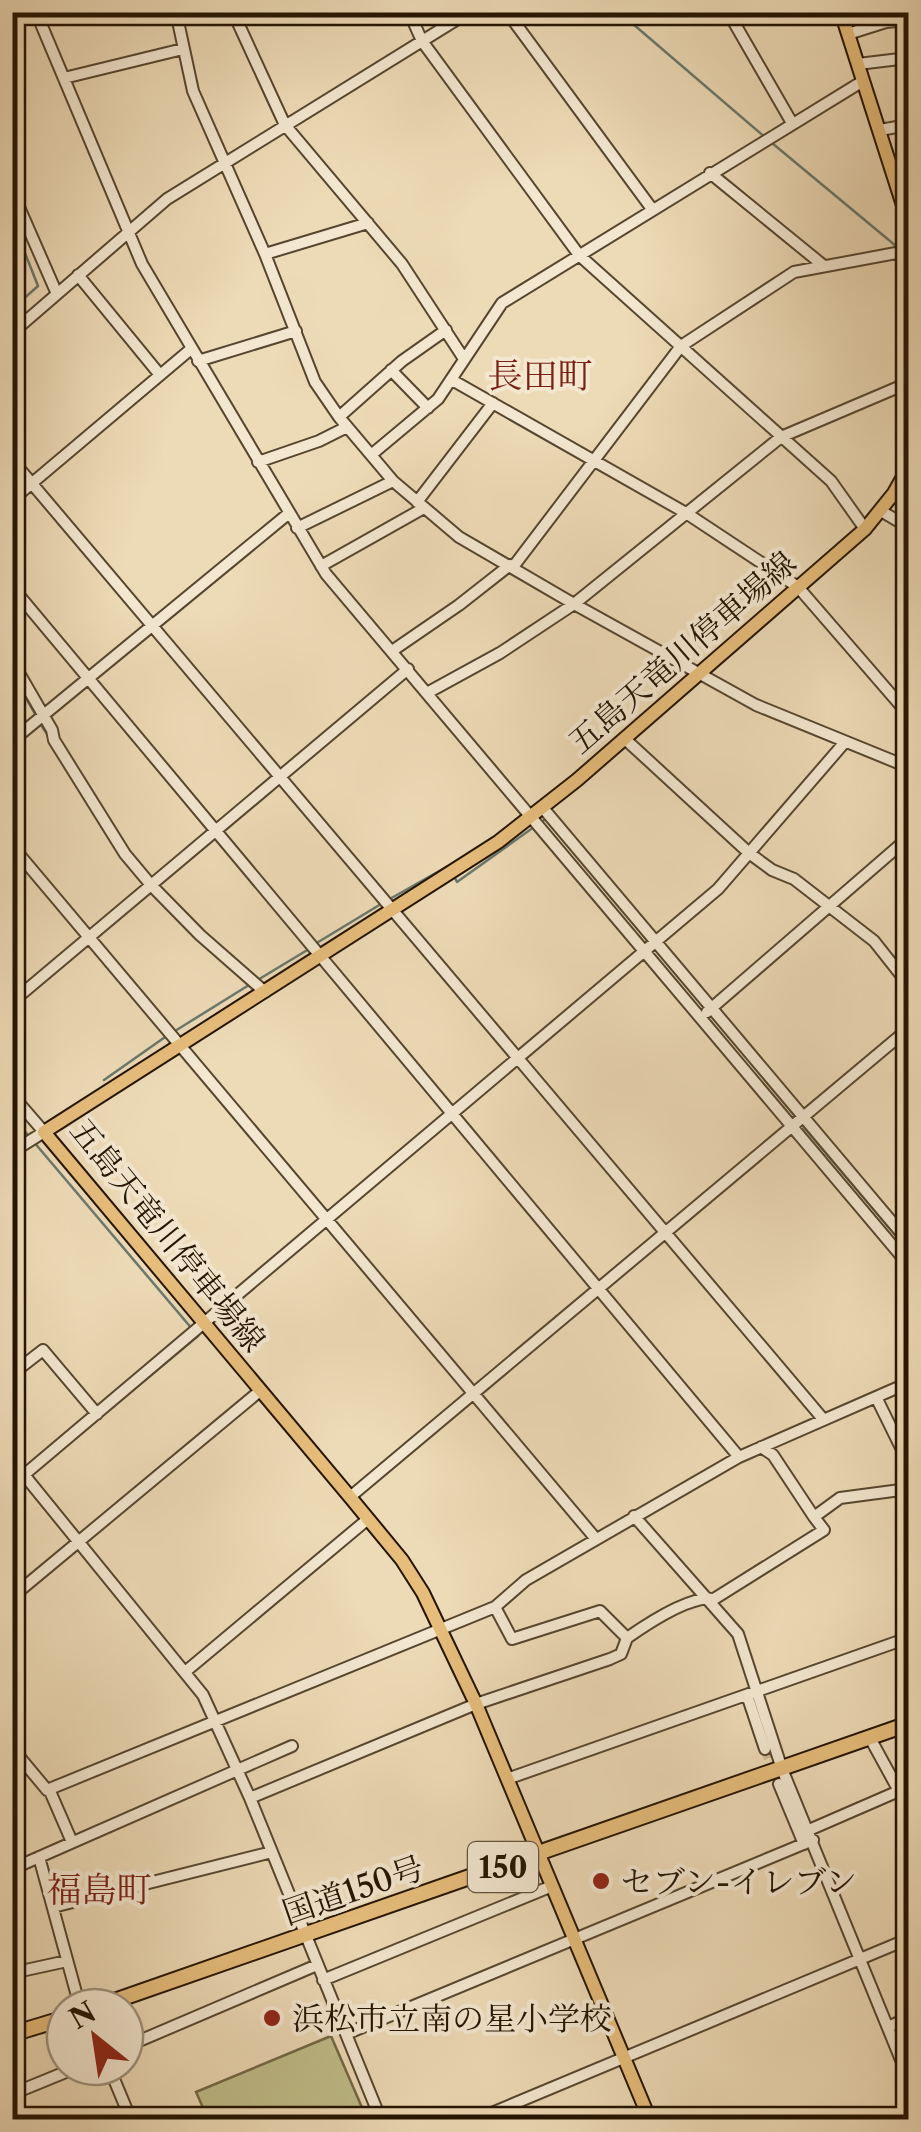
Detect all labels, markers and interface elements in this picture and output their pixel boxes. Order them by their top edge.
district label: 長田町 [487,354,593,397]
street label: 五島天竜川停車場線 [561,543,803,761]
street label: 五島天竜川停車場線 [62,1111,274,1359]
road number: 150 [468,1842,538,1892]
street label: 国道150号 [277,1848,429,1932]
place label: セブン-イレブン [621,1862,857,1901]
district label: 福島町 [46,1868,152,1911]
marker: セブン-イレブン [590,1870,612,1892]
north arrow [45,1987,145,2087]
text: N [63,1995,102,2036]
place label: 浜松市立南の星小学校 [292,1999,612,2038]
marker: 浜松市立南の星小学校 [261,2007,283,2029]

